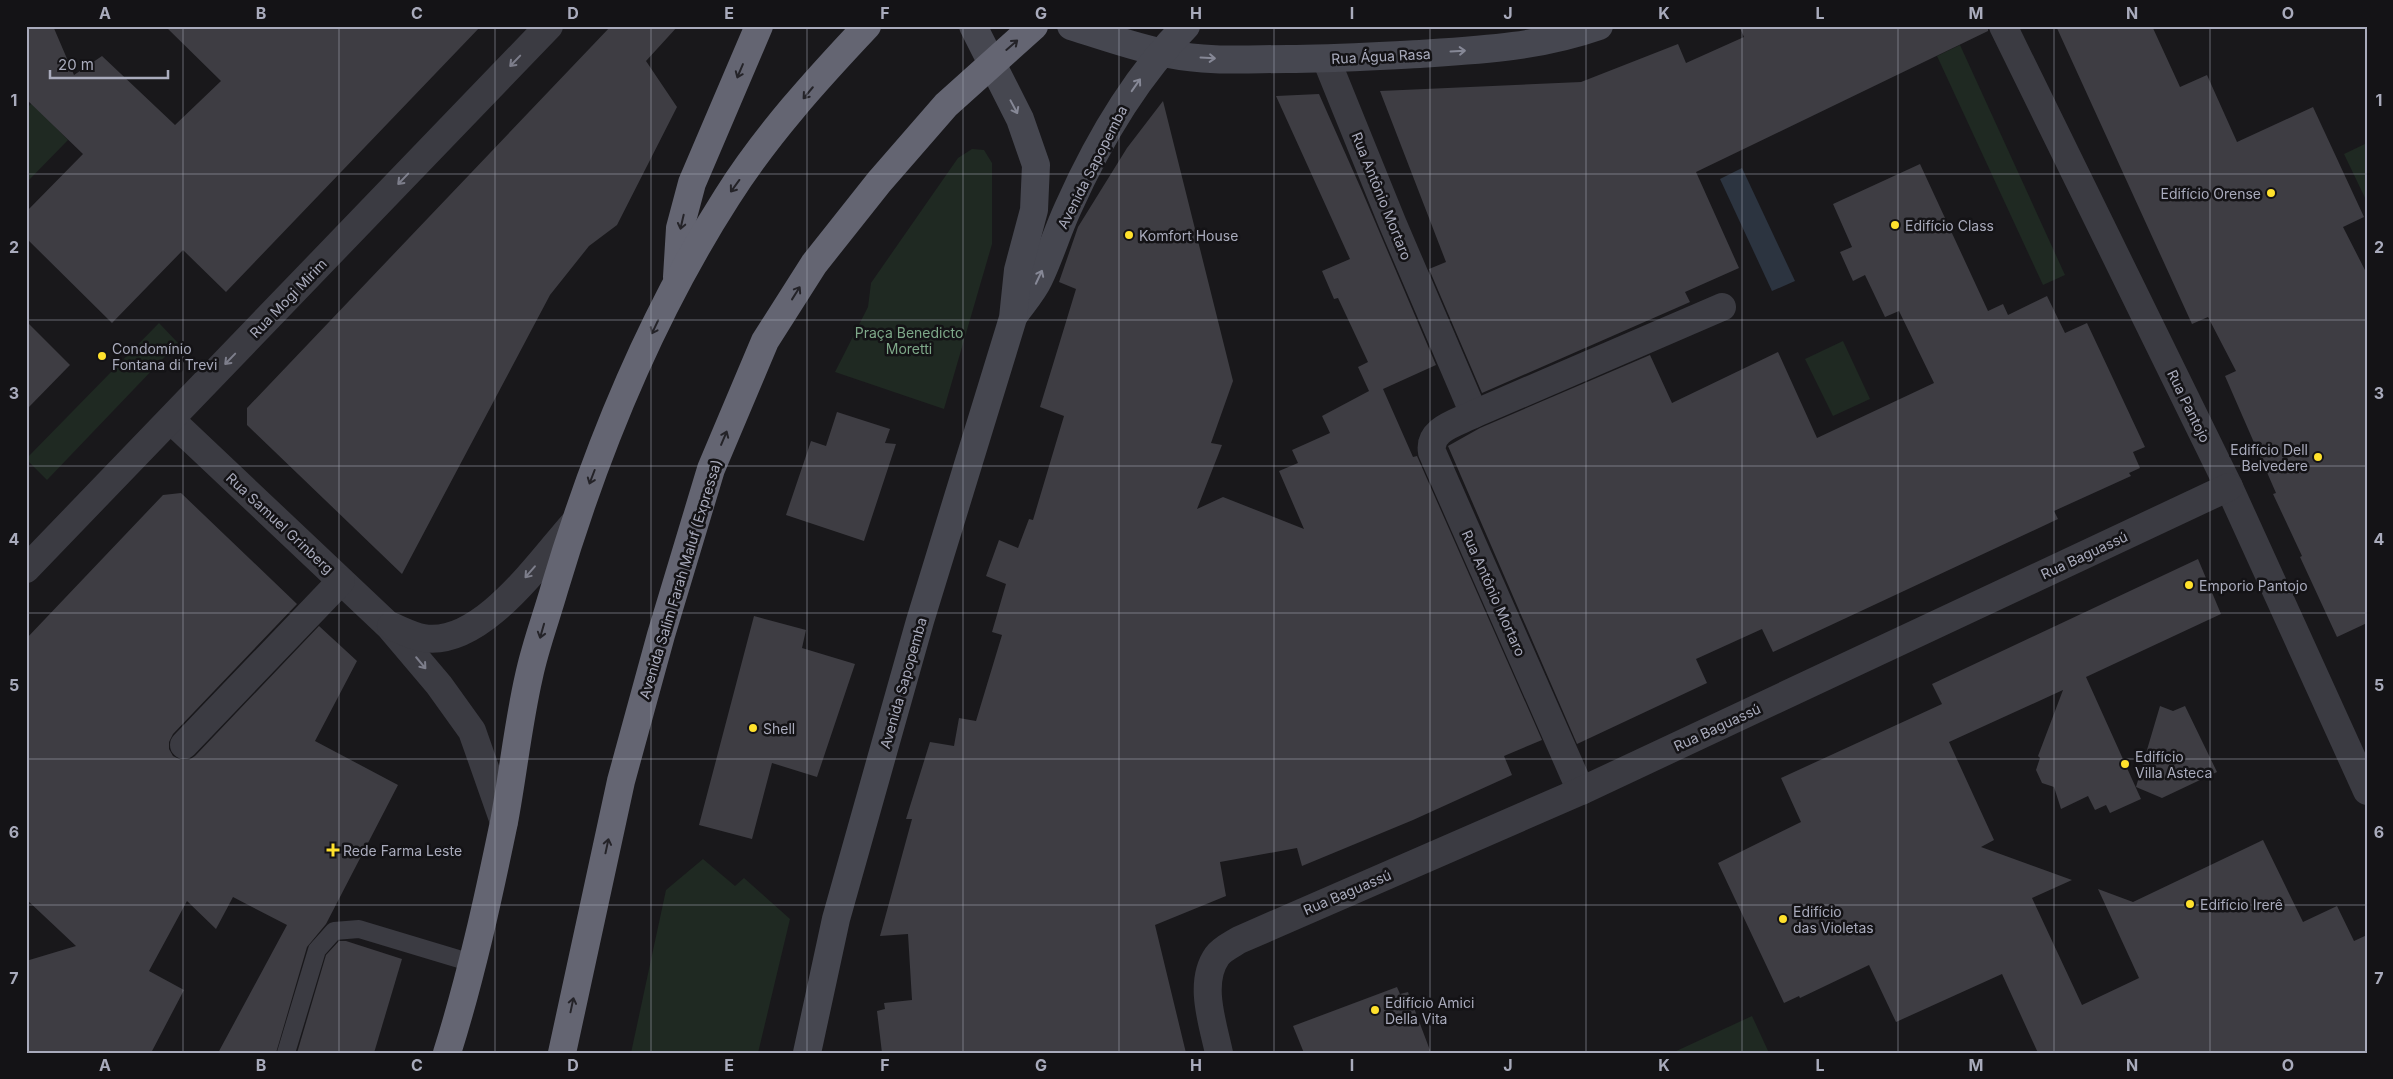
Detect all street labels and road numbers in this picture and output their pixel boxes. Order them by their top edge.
street label: Rua Água Rasa [1331,45,1431,67]
street label: Avenida Sapopemba [1054,103,1130,231]
street label: Rua Antônio Mortaro [1349,130,1415,262]
street label: Rua Mogi Mirim [246,255,330,341]
street label: Rua Pantojo [2164,367,2214,445]
street label: Avenida Salim Farah Maluf (Expressa) [635,457,725,701]
street label: Rua Samuel Grinberg [223,469,337,577]
street label: Rua Antônio Mortaro [1459,527,1529,659]
street label: Rua Baguassú [2038,527,2130,583]
street label: Avenida Sapopemba [876,615,930,751]
street label: Rua Baguassú [1671,699,1763,755]
street label: Rua Baguassú [1300,866,1394,918]

